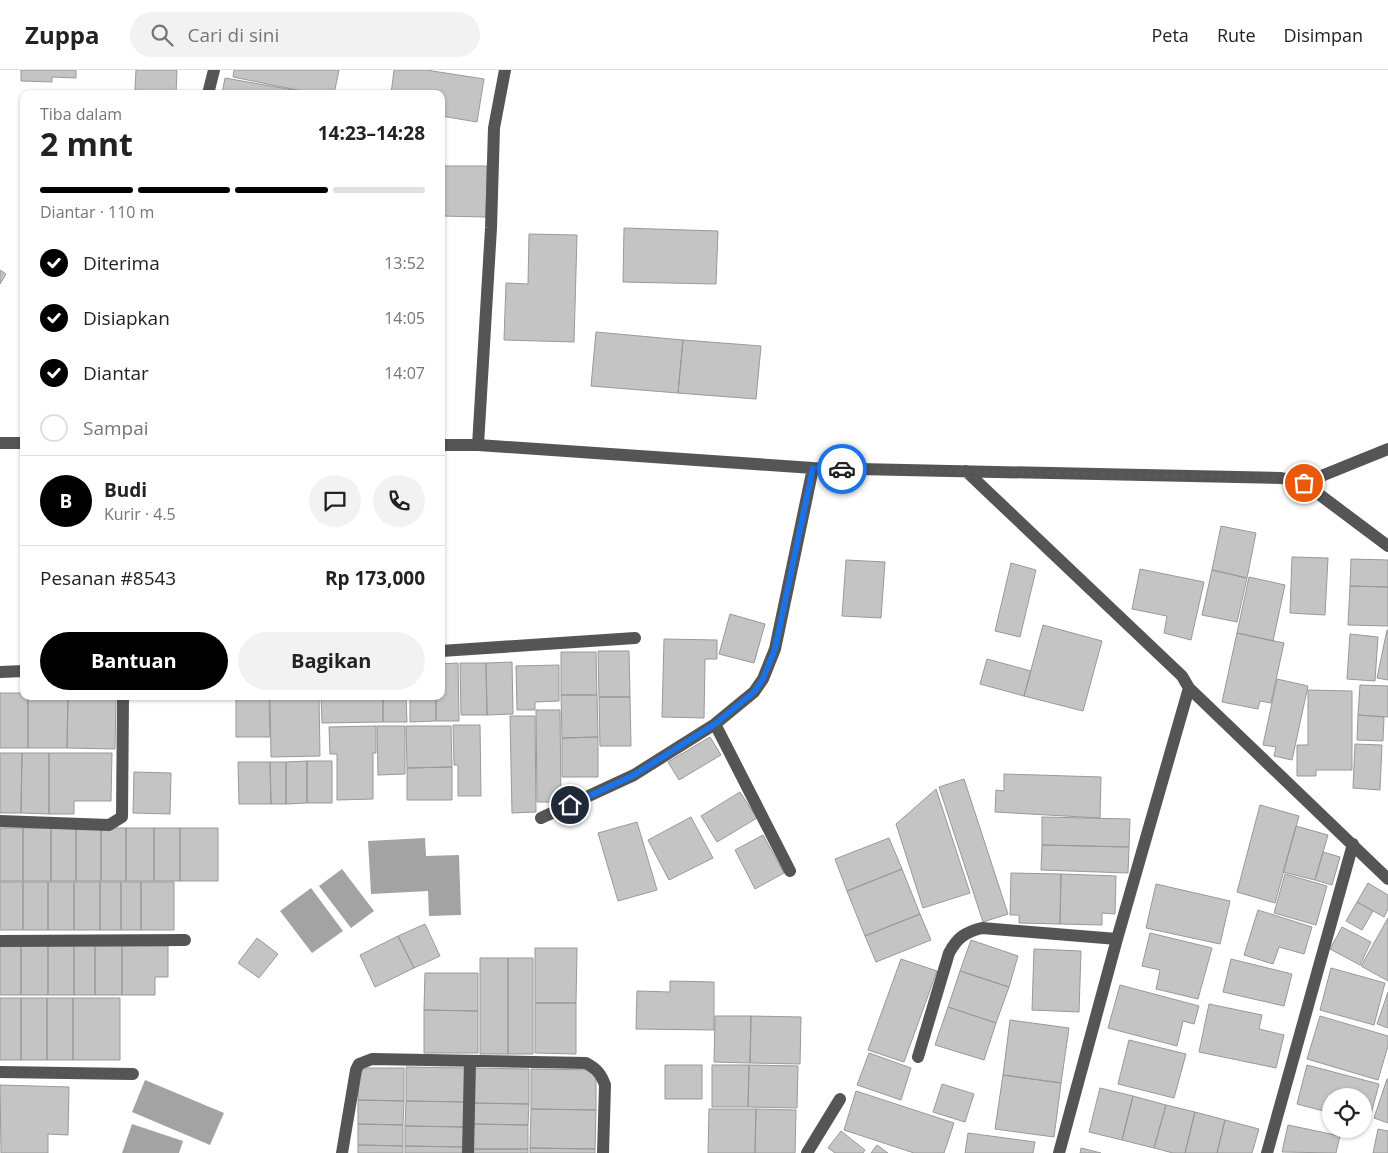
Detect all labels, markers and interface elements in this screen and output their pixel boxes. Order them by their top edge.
search box [130,12,480,57]
text: Zuppa [25,18,100,51]
icon: search [148,21,176,49]
text: Cari di sini [188,22,279,48]
text: Peta [1152,23,1189,47]
text: Rute [1217,23,1256,47]
text: Disimpan [1284,23,1363,47]
text: Tiba dalam [40,103,122,125]
text: 14:23–14:28 [318,120,425,146]
text: 2 mnt [40,122,133,165]
text: Diantar · 110 m [40,201,154,223]
icon: check [40,249,68,277]
text: Diterima [83,250,160,276]
text: 13:52 [384,252,425,274]
icon: check [40,304,68,332]
text: Disiapkan [83,305,170,331]
text: 14:05 [384,307,425,329]
icon: check [40,359,68,387]
text: Diantar [83,360,149,386]
text: 14:07 [384,362,425,384]
text: Sampai [83,415,149,441]
courier [817,444,867,494]
icon: car [828,455,856,483]
pin [1283,462,1325,504]
icon: bag [1290,469,1318,497]
button: chat [309,475,361,527]
button: phone [373,475,425,527]
text: Budi [104,477,147,503]
text: B [60,488,72,514]
text: Kurir · 4.5 [104,503,176,525]
text: Pesanan #8543 [40,565,176,591]
text: Rp 173,000 [325,565,425,591]
button: Bantuan [40,632,228,690]
button: Bagikan [238,632,425,690]
pin [549,784,591,826]
icon: home [556,791,584,819]
map controls [1322,1088,1372,1138]
button: locate [1322,1088,1372,1138]

